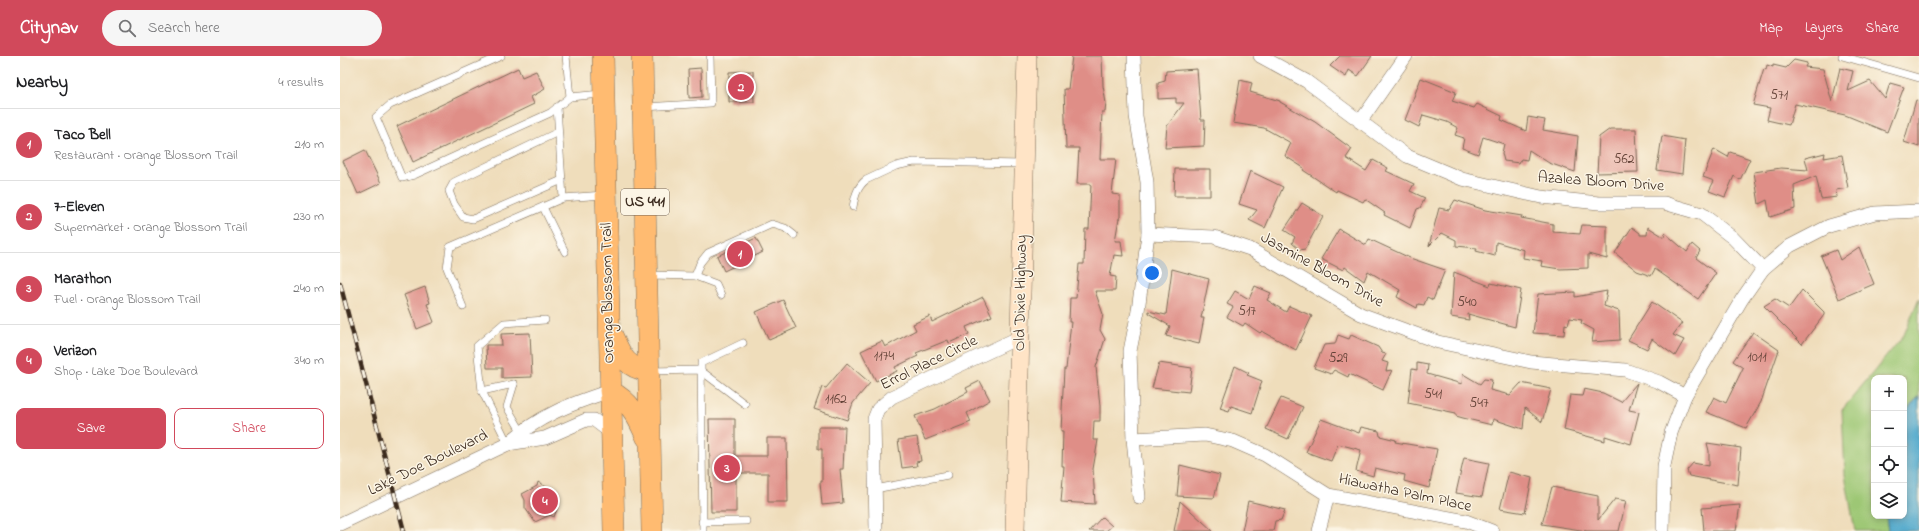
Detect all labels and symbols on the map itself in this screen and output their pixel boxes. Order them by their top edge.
pin: 2 [728,72,754,102]
house number: 571 [1770,85,1789,106]
house number: 562 [1613,149,1635,170]
street label: Azalea Bloom Drive [1537,166,1666,198]
road number: US 441 [621,189,669,215]
street label: Orange Blossom Trail [595,222,621,363]
street label: Jasmine Bloom Drive [1256,226,1389,314]
street label: Old Dixie Highway [1008,234,1034,351]
pin: 1 [727,239,753,269]
your location [1142,263,1162,283]
house number: 540 [1457,292,1477,313]
house number: 517 [1238,301,1256,322]
street label: Errol Place Circle [876,329,982,397]
house number: 1174 [874,346,894,367]
house number: 1011 [1747,347,1767,368]
house number: 529 [1328,348,1348,369]
house number: 541 [1424,384,1443,405]
house number: 1162 [825,389,847,410]
house number: 547 [1469,393,1489,414]
street label: Lake Doe Boulevard [364,424,492,502]
pin: 3 [714,453,740,483]
street label: Hiawatha Palm Place [1336,467,1475,519]
pin: 4 [532,486,558,516]

